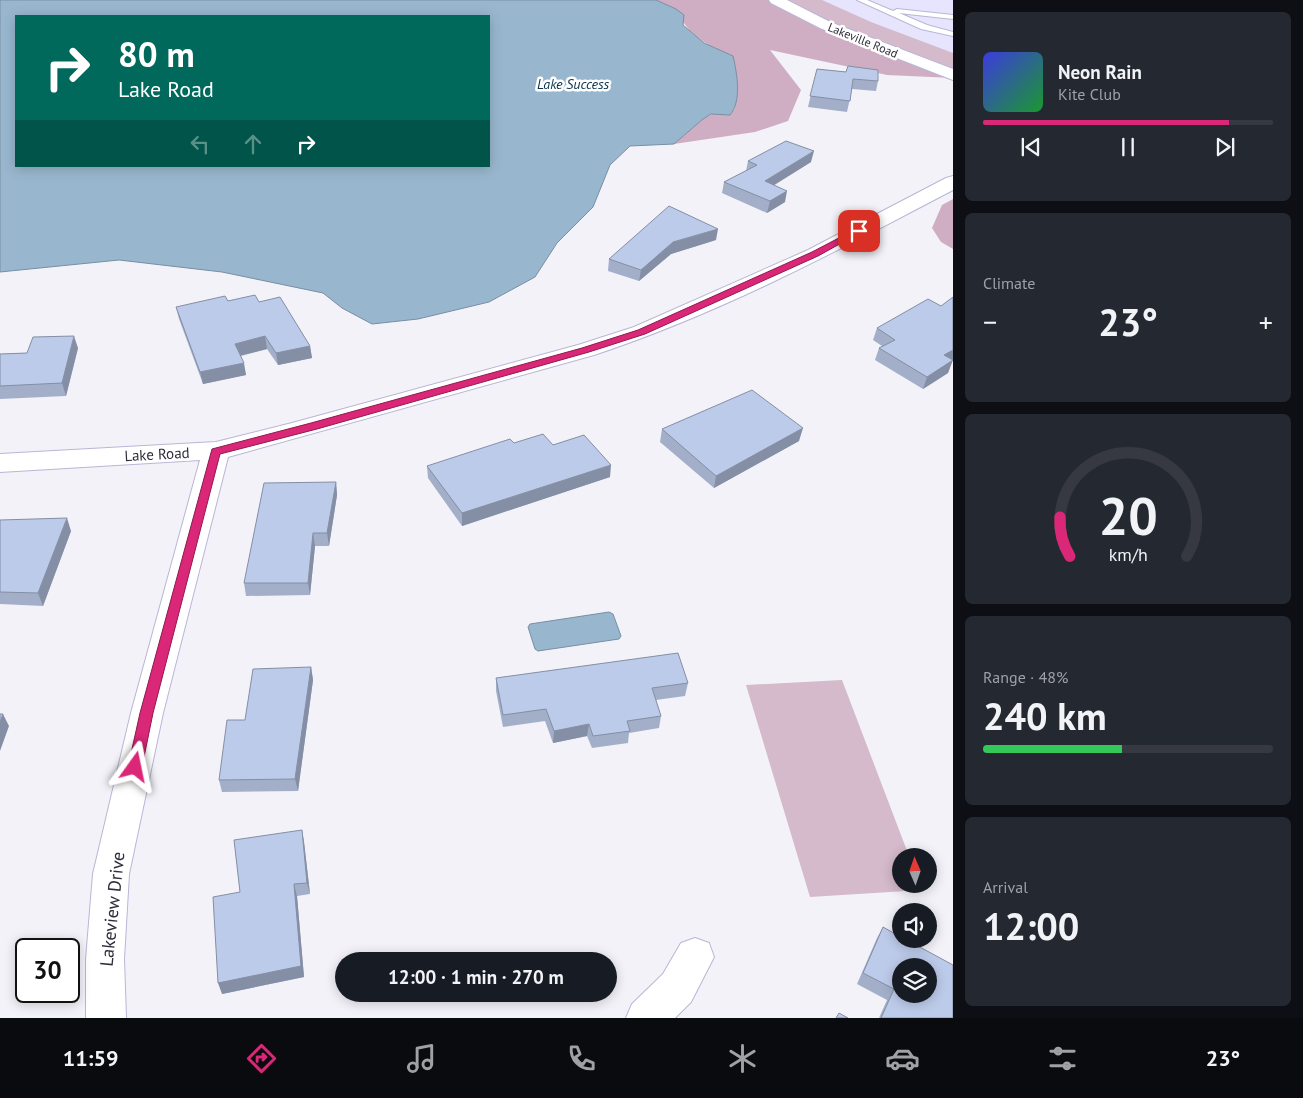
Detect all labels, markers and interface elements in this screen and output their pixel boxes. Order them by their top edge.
street label: Lakeville Road [826,19,900,61]
text: 80 m [118,31,195,77]
icon: right [35,35,100,100]
text: Neon Rain [1058,60,1142,84]
text: Lake Road [118,75,214,103]
water label: Lake Success [537,75,610,93]
text: Kite Club [1058,84,1121,104]
icon: left [186,130,214,158]
icon: ahead [239,130,267,158]
icon: right [292,130,320,158]
icon: previous [1017,133,1045,161]
icon: pause [1114,133,1142,161]
icon: next [1211,133,1239,161]
pin [838,210,880,252]
icon: arrive [845,217,873,245]
text: Climate [983,273,1035,293]
text: 23° [1098,297,1158,346]
text: − [983,303,997,340]
text: + [1259,303,1273,340]
street label: Lake Road [124,443,190,465]
text: 20 [1099,482,1157,549]
text: km/h [1108,543,1148,566]
text: Range · 48% [983,667,1068,687]
text: 240 km [983,691,1107,740]
position arrow [108,740,160,792]
north arrow [892,848,938,892]
map controls [892,848,937,1003]
street label: Lakeview Drive [95,850,129,968]
text: Arrival [983,877,1028,897]
text: 12:00 [983,901,1079,950]
button: sound [892,903,937,948]
speed limit sign: 30 [15,938,80,1003]
button: layers [892,958,937,1003]
text: 12:00 · 1 min · 270 m [388,965,564,989]
icon: directions [244,1041,279,1076]
icon: music [404,1041,439,1076]
icon: phone [564,1041,599,1076]
icon: climate [725,1041,760,1076]
icon: car [885,1041,920,1076]
icon: filters [1045,1041,1080,1076]
text: 11:59 [63,1044,118,1072]
text: 23° [1206,1044,1240,1072]

